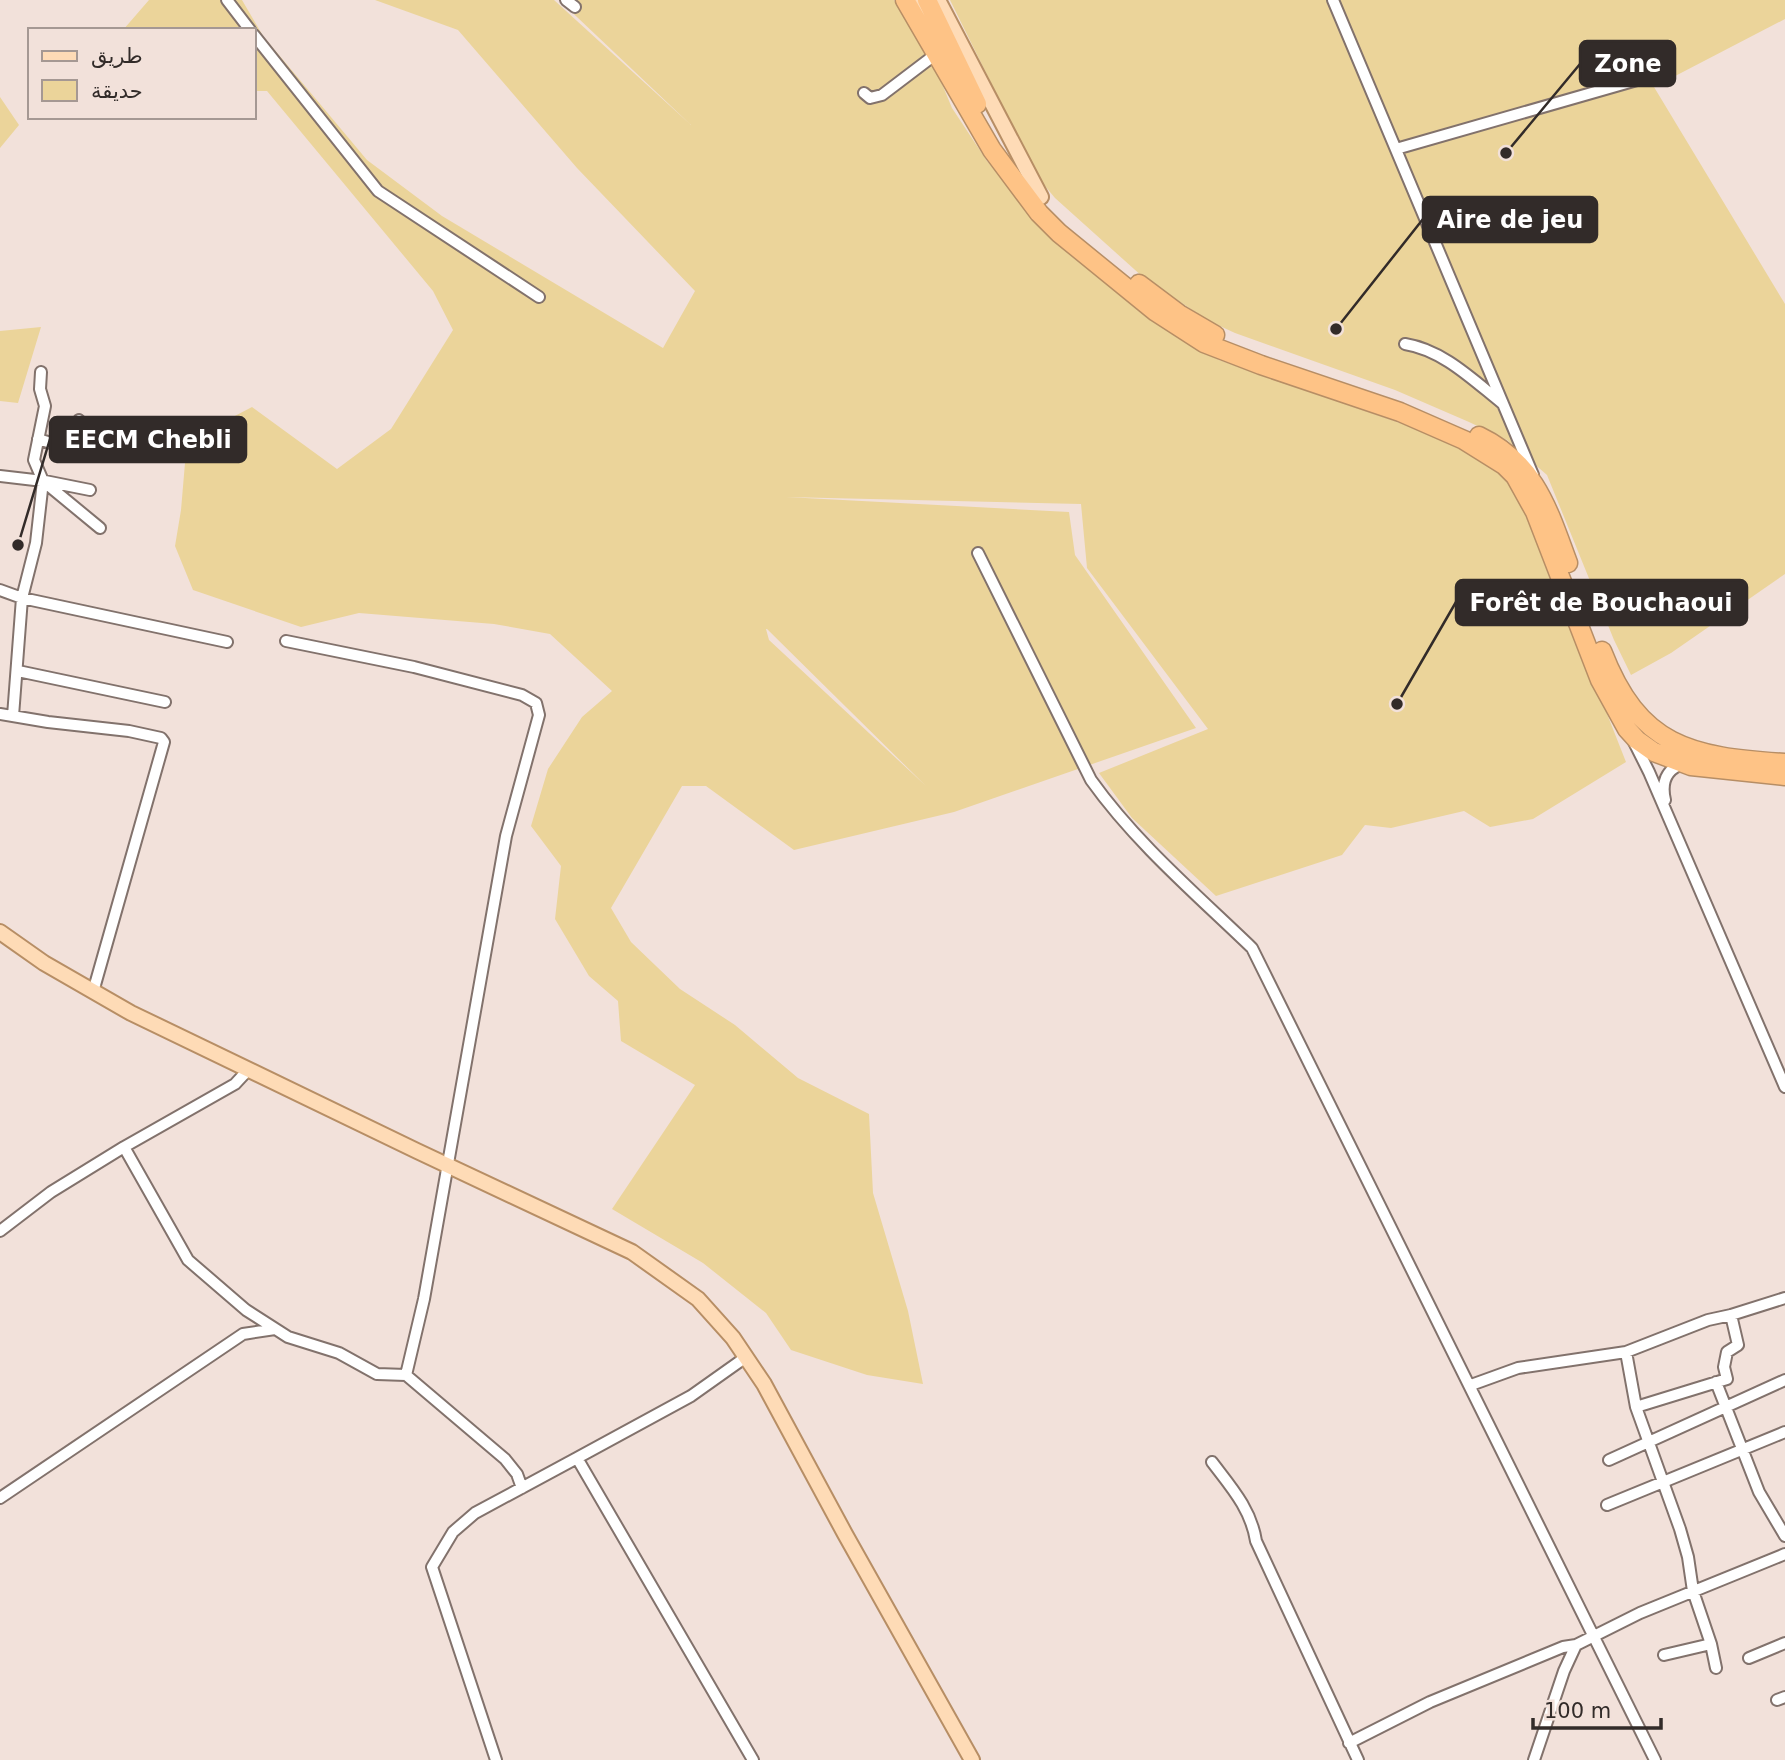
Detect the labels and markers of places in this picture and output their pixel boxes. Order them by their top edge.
callout: Zone [1580,41,1675,86]
callout: Aire de jeu [1423,197,1597,242]
callout: EECM Chebli [50,417,246,462]
callout: Forêt de Bouchaoui [1456,580,1747,625]

